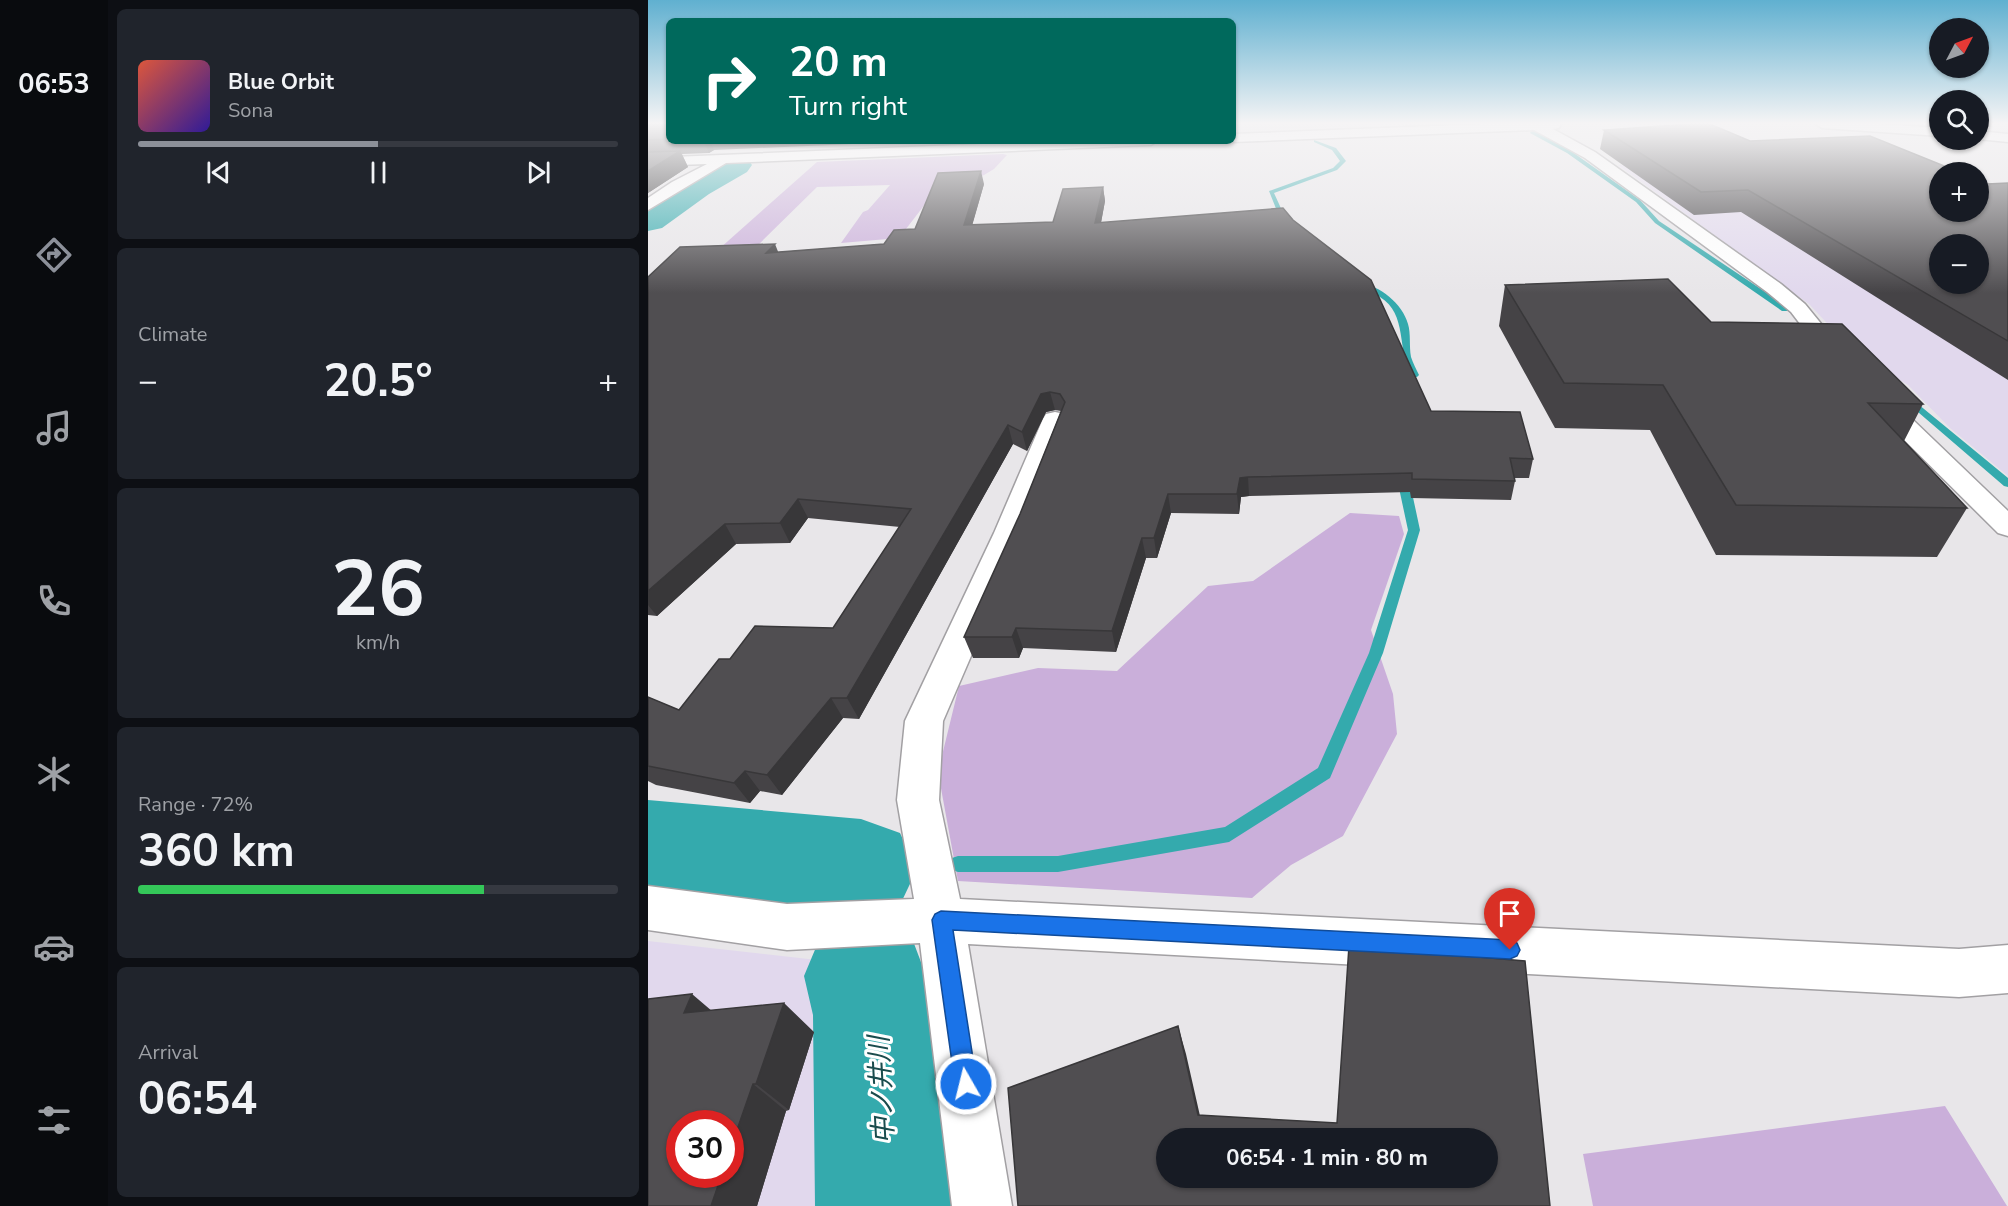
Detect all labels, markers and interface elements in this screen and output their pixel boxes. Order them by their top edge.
north arrow [1929,18,1989,78]
map controls [1929,18,1989,294]
text: 20 m [789,34,888,91]
icon: right [690,42,768,120]
text: 06:53 [18,66,90,103]
text: Blue Orbit [228,67,334,97]
text: Turn right [789,88,907,125]
button: search [1929,90,1989,150]
text: Sona [228,97,273,124]
icon: previous [202,156,235,189]
icon: pause [362,156,395,189]
icon: next [522,156,555,189]
button: + [1929,162,1989,222]
icon: directions [33,234,75,276]
button: − [1929,234,1989,294]
text: Climate [138,321,207,348]
text: 20.5° [323,351,433,412]
text: − [138,359,158,404]
text: + [598,359,618,404]
icon: music [33,407,75,449]
text: 26 [331,536,425,643]
icon: phone [33,580,75,622]
text: km/h [356,629,400,656]
icon: climate [33,753,75,795]
text: Range · 72% [138,791,253,818]
text: 360 km [138,821,295,882]
pin [1484,888,1535,950]
icon: arrive [1493,897,1526,930]
icon: car [33,926,75,968]
water label: 中ノ井川 [861,1032,903,1145]
text: Arrival [138,1039,198,1066]
position arrow [934,1052,998,1116]
text: 06:54 [138,1069,257,1130]
icon: filters [33,1099,75,1141]
speed limit sign: 30 [666,1110,744,1188]
text: 06:54 · 1 min · 80 m [1226,1143,1428,1173]

